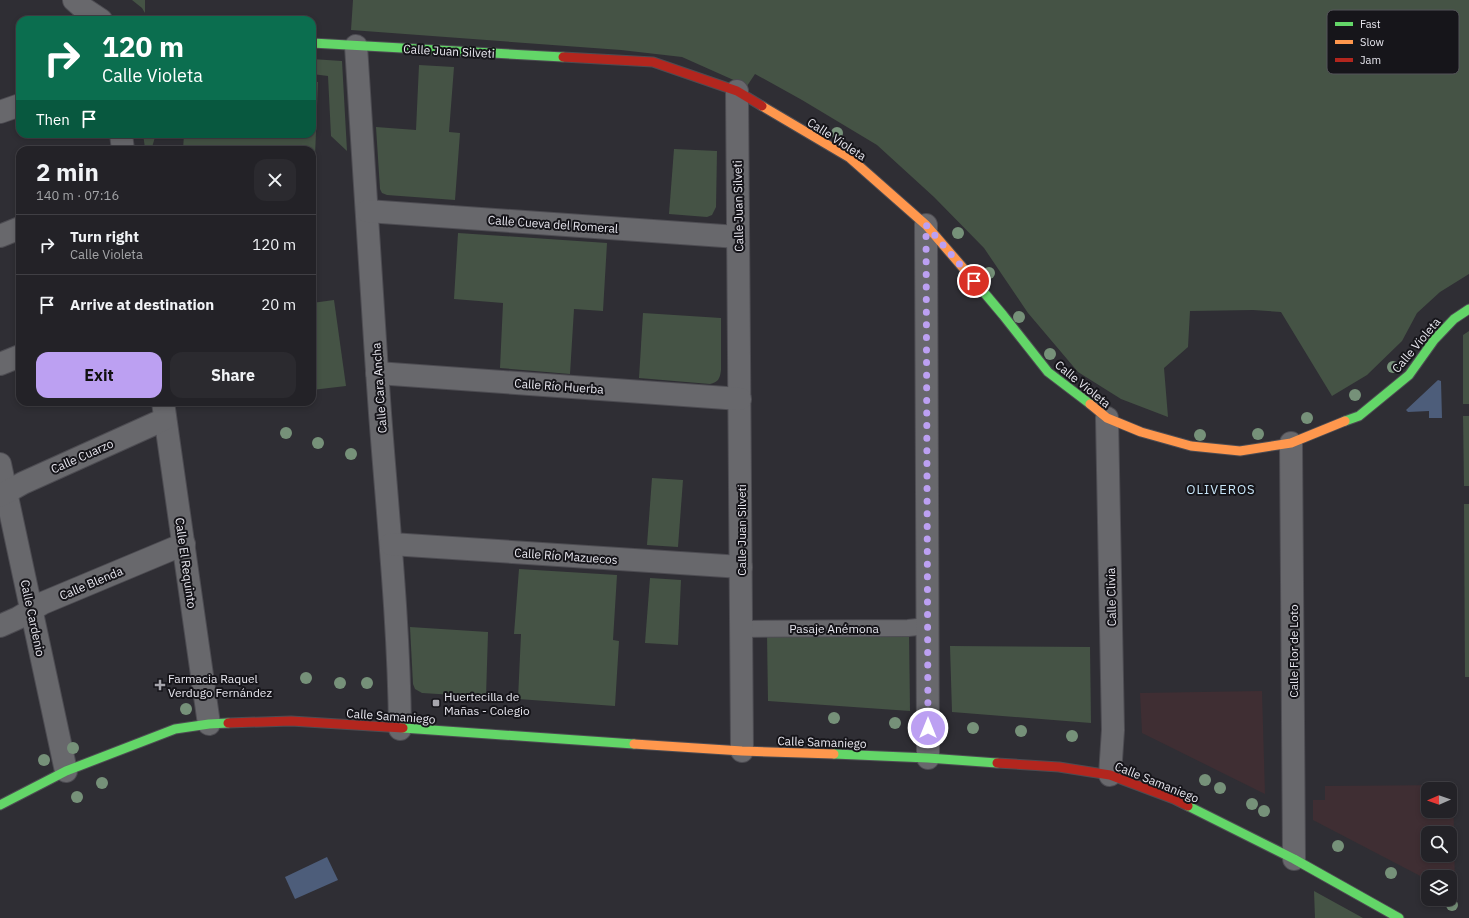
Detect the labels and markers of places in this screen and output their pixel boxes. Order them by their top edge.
pin [957,264,991,298]
place label: Farmacia Raquel Verdugo Fernández [168,671,272,700]
marker: Farmacia Raquel Verdugo Fernández [155,680,165,690]
place label: Huertecilla de Mañas - Colegio [444,689,530,718]
marker: Huertecilla de Mañas - Colegio [431,698,441,708]

